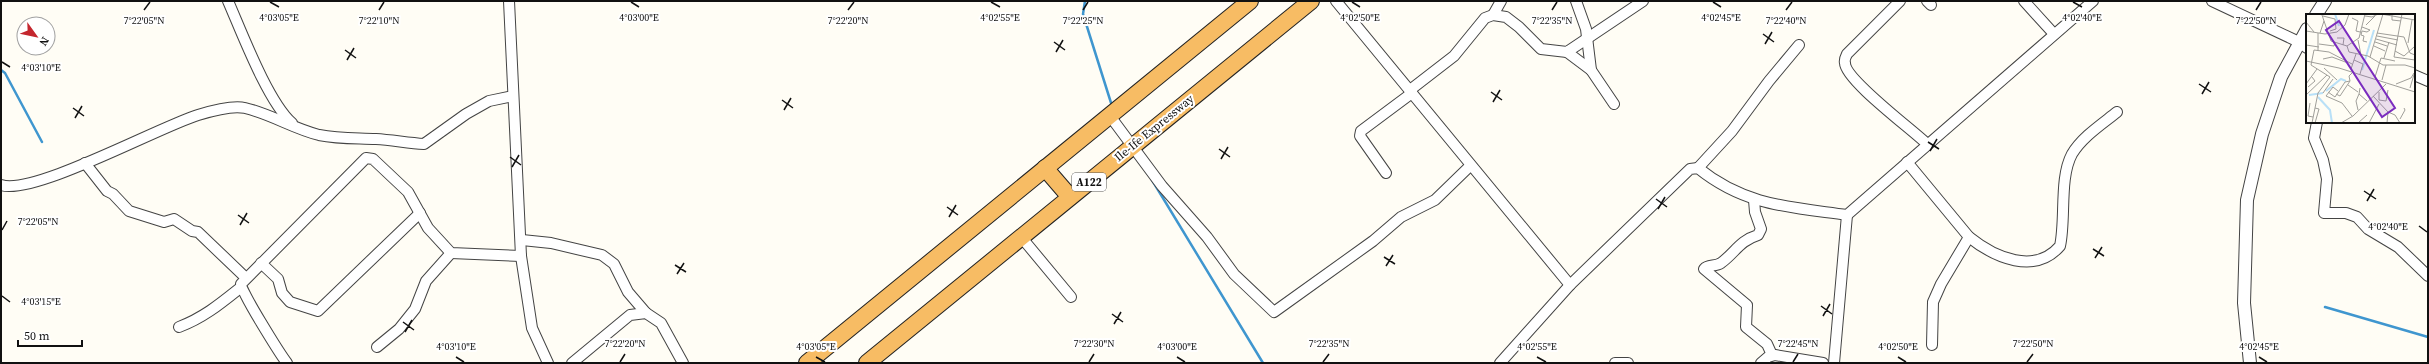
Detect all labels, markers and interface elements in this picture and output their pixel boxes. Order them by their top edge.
text: 4°03'05"E [259,11,299,24]
text: 4°03'00"E [619,11,659,24]
text: 4°02'55"E [980,11,1020,24]
text: 4°02'50"E [1340,11,1380,24]
text: 4°02'45"E [1701,11,1741,24]
text: 4°02'40"E [2062,11,2102,24]
text: 7°22'05"N [123,14,165,27]
text: 7°22'10"N [358,14,400,27]
text: 7°22'20"N [827,14,869,27]
text: 7°22'25"N [1062,14,1104,27]
text: 7°22'35"N [1531,14,1573,27]
text: 7°22'40"N [1765,14,1807,27]
text: 7°22'50"N [2235,14,2277,27]
inset map [2306,14,2415,123]
north arrow [16,16,56,56]
text: N [35,34,52,49]
text: 4°03'10"E [21,61,61,74]
street label: Ile-Ife Expressway [1111,90,1198,165]
road number: A122 [1072,173,1106,191]
text: 7°22'05"N [17,215,59,228]
text: 4°02'40"E [2368,220,2408,233]
text: 4°03'15"E [21,295,61,308]
scale bar [18,322,82,348]
text: 50 m [24,328,50,344]
text: 7°22'20"N [604,337,646,350]
text: 7°22'30"N [1073,337,1115,350]
text: 7°22'35"N [1308,337,1350,350]
text: 7°22'45"N [1777,337,1819,350]
text: 7°22'50"N [2012,337,2054,350]
text: 4°03'10"E [436,340,476,353]
text: 4°03'05"E [796,340,836,353]
text: 4°03'00"E [1157,340,1197,353]
text: 4°02'55"E [1517,340,1557,353]
text: 4°02'50"E [1878,340,1918,353]
text: 4°02'45"E [2239,340,2279,353]

